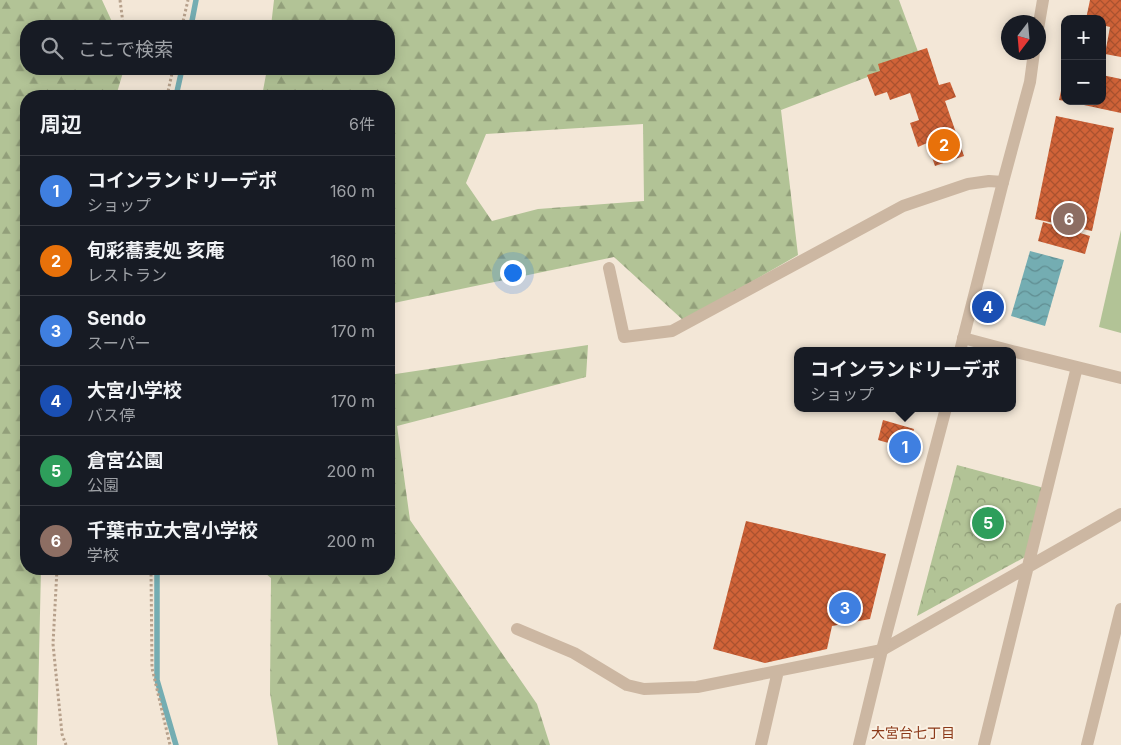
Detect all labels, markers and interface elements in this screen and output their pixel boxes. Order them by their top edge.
north arrow [1001,15,1046,60]
map controls [1061,15,1106,105]
button: + [1061,15,1106,60]
search box [20,20,395,75]
icon: search [38,34,66,62]
text: ここで検索 [78,38,173,61]
button: − [1061,60,1106,105]
text: 周辺 [40,112,82,137]
text: 6件 [349,114,375,134]
pin: 2 [928,126,960,164]
text: コインランドリーデポ [87,169,277,192]
text: 1 [53,181,59,201]
text: 160 m [330,181,375,201]
text: ショップ [87,195,151,215]
pin: 6 [1053,200,1085,238]
text: 旬彩蕎麦処 亥庵 [87,239,225,262]
text: 2 [51,251,61,271]
text: 160 m [330,251,375,271]
your location [500,260,526,286]
text: レストラン [87,265,167,285]
pin: 4 [972,288,1004,326]
text: Sendo [87,307,146,330]
text: 3 [51,321,61,341]
text: 170 m [331,321,375,341]
text: スーパー [87,333,151,353]
popup [794,347,1016,412]
text: コインランドリーデポ [810,358,1000,381]
text: 大宮小学校 [87,379,182,402]
text: ショップ [810,384,874,404]
text: 4 [51,391,61,411]
text: 170 m [331,391,375,411]
text: バス停 [87,405,135,425]
pin: 1 [889,428,921,466]
text: 倉宮公園 [87,449,163,472]
text: 5 [51,461,61,481]
text: 200 m [327,461,375,481]
text: 公園 [87,475,119,495]
pin: 5 [972,504,1004,542]
text: 千葉市立大宮小学校 [87,519,258,542]
text: 6 [51,531,61,551]
text: 200 m [327,531,375,551]
text: 学校 [87,545,119,565]
pin: 3 [829,589,861,627]
district label: 大宮台七丁目 [871,724,955,741]

